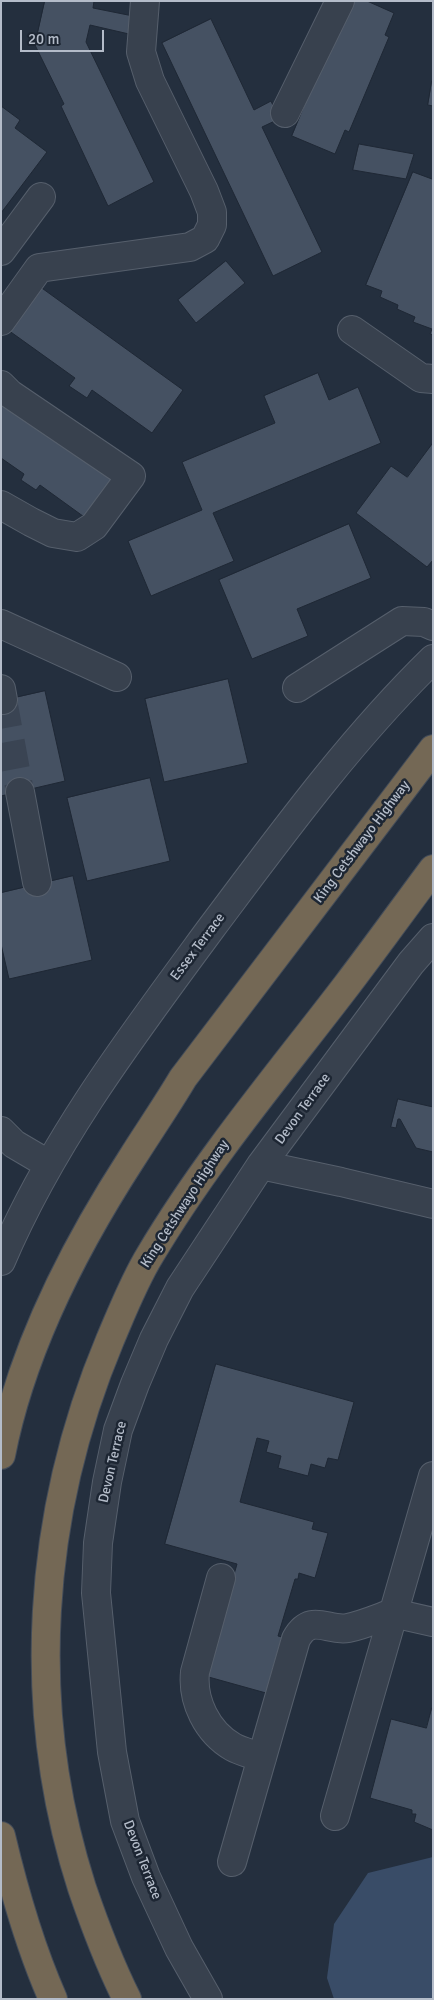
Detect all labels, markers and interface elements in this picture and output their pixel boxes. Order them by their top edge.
scale bar [22,20,106,52]
text: 20 m [28,30,59,48]
street label: King Cetshwayo Highway [310,777,414,907]
street label: Essex Terrace [167,910,229,984]
street label: Devon Terrace [272,1070,334,1148]
street label: King Cetshwayo Highway [137,1137,233,1271]
street label: Devon Terrace [95,1419,131,1505]
street label: Devon Terrace [119,1818,165,1902]

